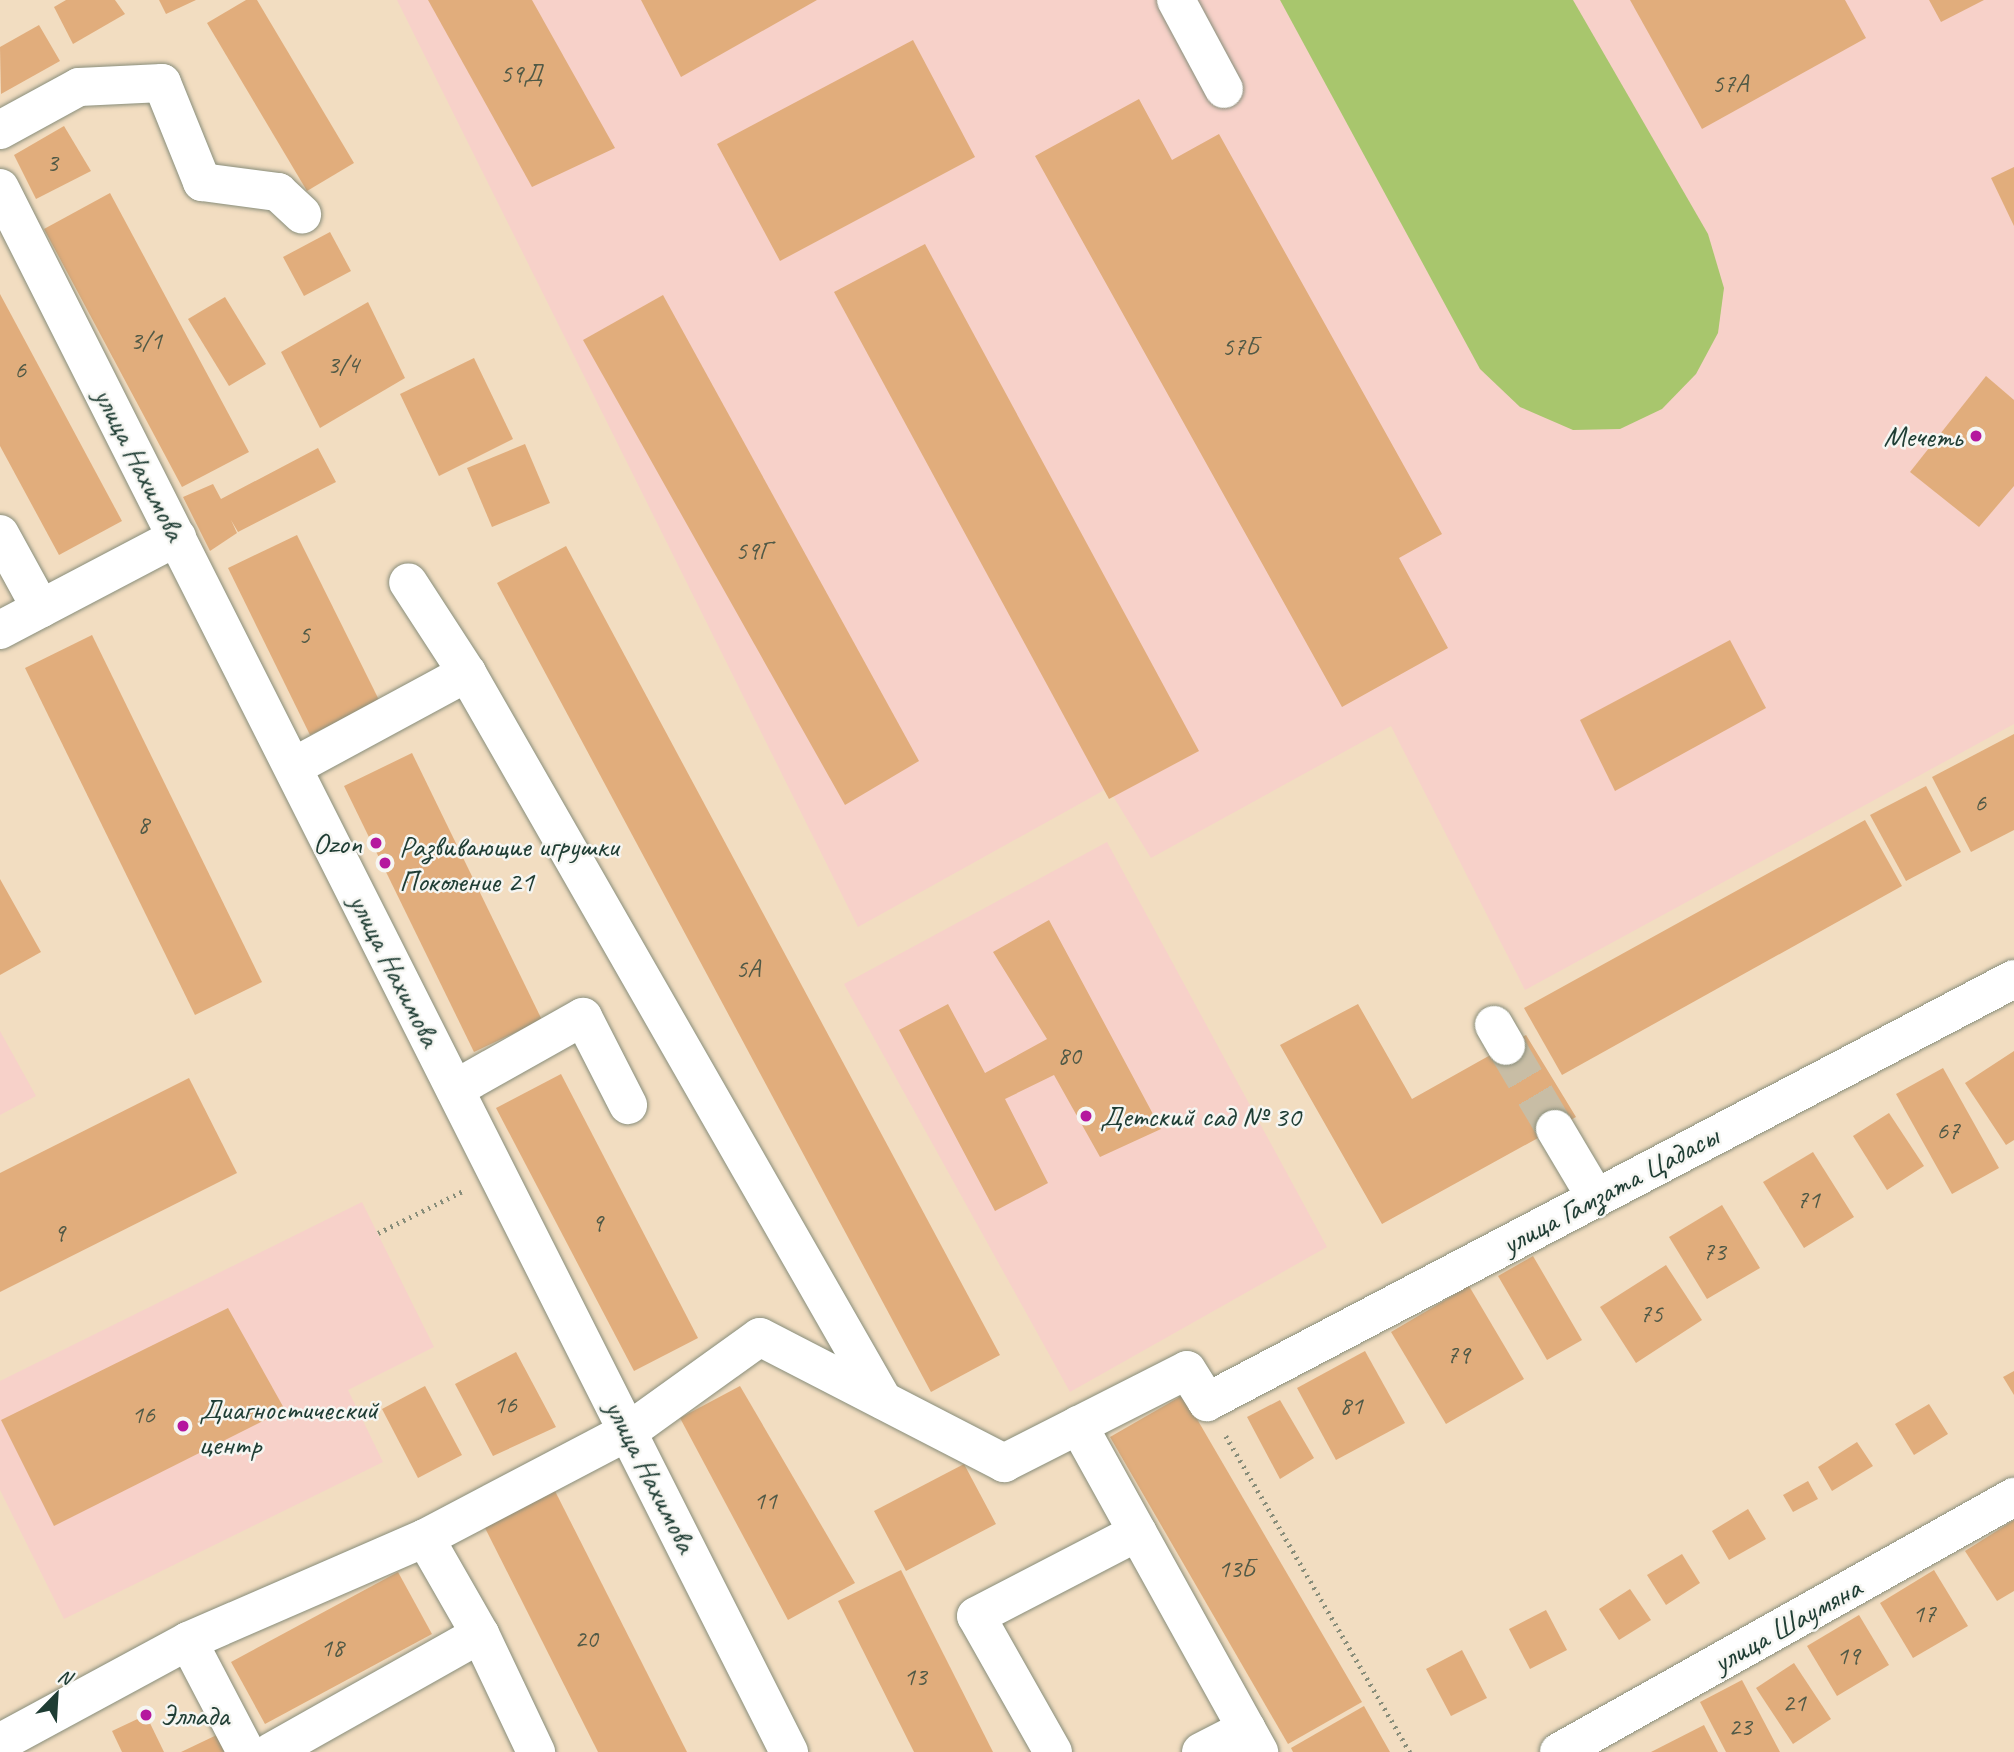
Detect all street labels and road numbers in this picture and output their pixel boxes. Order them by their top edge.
street label: улица Нахимова [86,381,194,547]
street label: улица Нахимова [341,887,449,1053]
street label: улица Гамзата Цадасы [1496,1118,1724,1262]
street label: улица Нахимова [597,1393,705,1559]
street label: улица Шаумяна [1707,1570,1867,1680]

